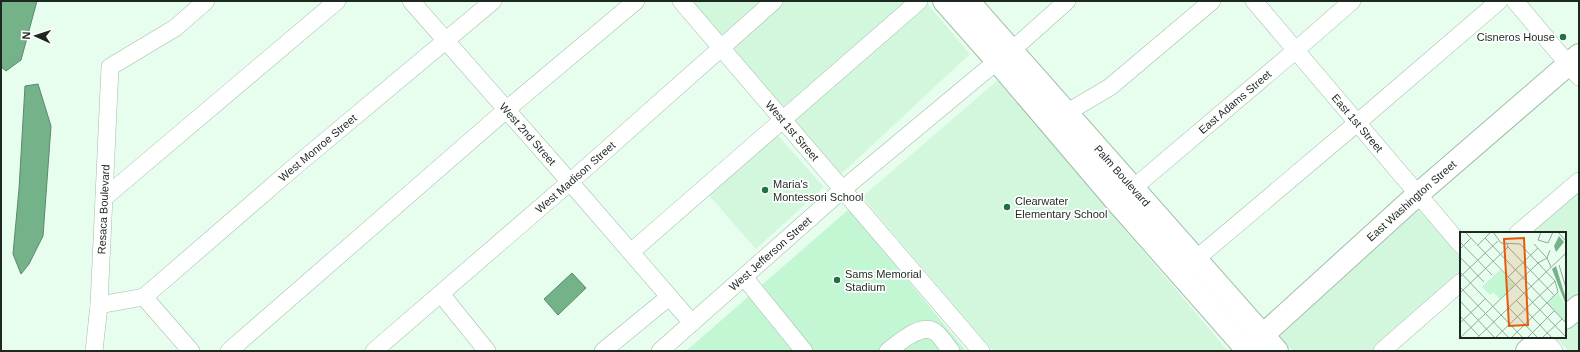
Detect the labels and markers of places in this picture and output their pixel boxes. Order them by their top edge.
place label: Cisneros House [1477,31,1555,43]
marker: Cisneros House [1558,32,1568,42]
place label: Maria's Montessori School [773,178,864,203]
marker: Maria's Montessori School [760,185,770,195]
place label: Clearwater Elementary School [1015,195,1107,220]
marker: Clearwater Elementary School [1002,202,1012,212]
place label: Sams Memorial Stadium [845,268,921,293]
marker: Sams Memorial Stadium [832,275,842,285]

